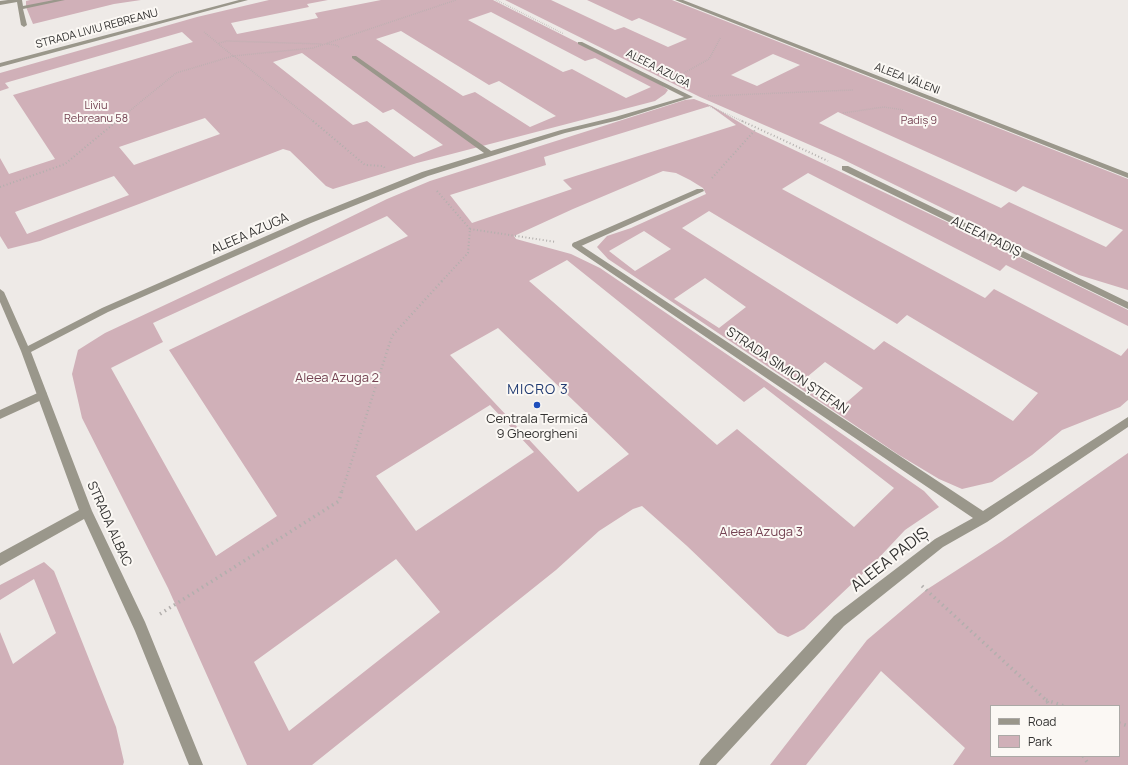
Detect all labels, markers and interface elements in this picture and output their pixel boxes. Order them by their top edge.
street label: STRADA LIVIU REBREANU [34,6,160,52]
street label: ALEEA AZUGA [624,47,692,91]
street label: ALEEA VĂLENI [872,60,942,98]
park label: Liviu Rebreanu 58 [64,99,128,125]
park label: Padiș 9 [901,114,937,128]
street label: ALEEA AZUGA [209,210,291,258]
street label: ALEEA PADIȘ [949,213,1023,261]
street label: STRADA SIMION ȘTEFAN [723,324,851,418]
park label: Aleea Azuga 2 [295,370,379,386]
district label: MICRO 3 [507,382,569,398]
marker: Centrala Termică 9 Gheorgheni [532,400,542,410]
place label: Centrala Termică 9 Gheorgheni [486,411,588,442]
street label: STRADA ALBAC [83,479,135,569]
park label: Aleea Azuga 3 [719,524,803,540]
street label: ALEEA PADIȘ [847,524,933,596]
legend [990,705,1120,757]
text: Road [1028,713,1056,730]
text: Park [1028,733,1052,750]

